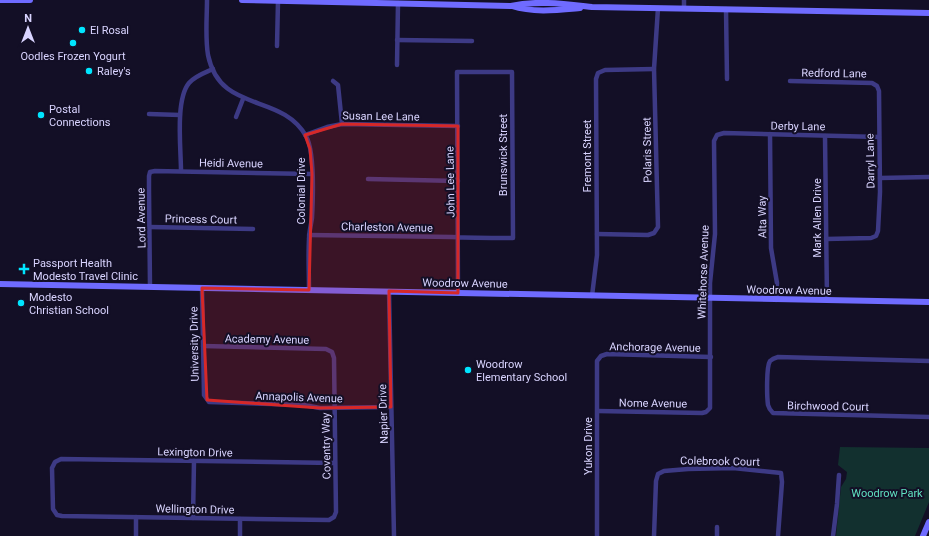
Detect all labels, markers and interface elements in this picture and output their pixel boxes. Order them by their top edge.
north arrow [8,8,48,48]
text: N [24,12,32,25]
place label: El Rosal [90,24,129,37]
marker: El Rosal [77,25,87,35]
marker: Oodles Frozen Yogurt [68,38,78,48]
place label: Oodles Frozen Yogurt [20,50,126,63]
place label: Raley's [97,65,131,78]
marker: Raley's [84,66,94,76]
street label: Redford Lane [801,66,867,81]
place label: Postal Connections [49,103,111,129]
street label: Susan Lee Lane [342,109,420,124]
marker: Postal Connections [36,110,46,120]
street label: Brunswick Street [497,113,510,196]
street label: Polaris Street [640,117,655,183]
street label: Fremont Street [581,119,594,192]
street label: Derby Lane [771,120,826,133]
street label: Darryl Lane [864,133,877,189]
street label: John Lee Lane [443,146,458,218]
street label: Heidi Avenue [199,156,263,171]
street label: Colonial Drive [295,157,308,225]
street label: Mark Allen Drive [811,178,824,258]
street label: Lord Avenue [134,187,149,248]
street label: Alta Way [756,195,769,239]
street label: Princess Court [165,212,238,227]
street label: Charleston Avenue [341,220,433,235]
street label: Whitehorse Avenue [695,225,712,319]
place label: Passport Health Modesto Travel Clinic [33,257,138,283]
marker: Passport Health Modesto Travel Clinic [18,263,30,275]
street label: Woodrow Avenue [422,276,508,291]
street label: Woodrow Avenue [746,283,832,298]
place label: Modesto Christian School [29,291,109,317]
marker: Modesto Christian School [16,298,26,308]
street label: University Drive [187,306,202,382]
street label: Academy Avenue [225,332,310,347]
street label: Anchorage Avenue [609,340,701,355]
place label: Woodrow Elementary School [476,358,567,384]
marker: Woodrow Elementary School [463,365,473,375]
street label: Napier Drive [376,384,391,444]
street label: Annapolis Avenue [255,389,343,406]
street label: Nome Avenue [619,396,687,411]
street label: Birchwood Court [787,399,869,414]
street label: Coventry Way [319,412,334,479]
street label: Yukon Drive [582,417,595,475]
street label: Lexington Drive [157,445,233,460]
street label: Colebrook Court [680,454,760,469]
park label: Woodrow Park [851,487,923,500]
street label: Wellington Drive [155,502,235,517]

